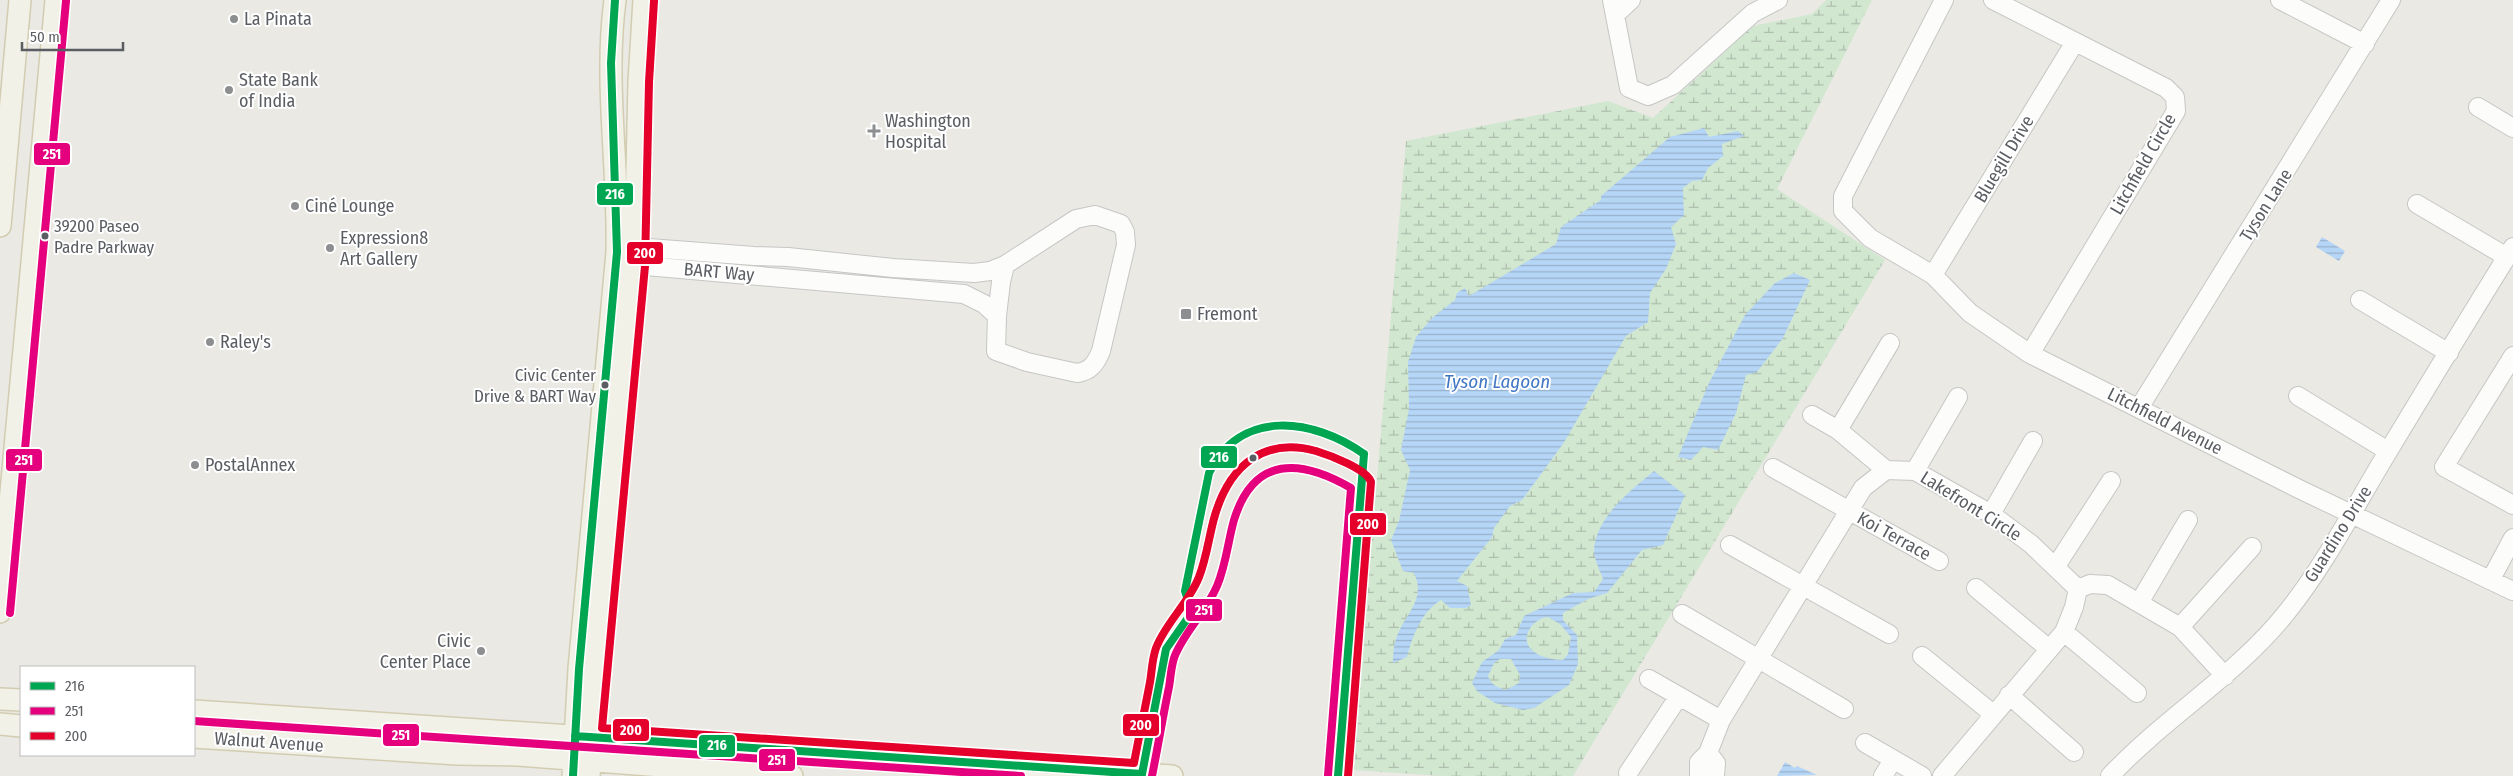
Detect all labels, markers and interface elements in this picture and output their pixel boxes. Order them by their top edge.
place label: La Pinata [244,8,312,30]
marker: La Pinata [228,13,240,25]
scale bar [22,20,124,52]
text: 50 m [30,28,60,46]
place label: State Bank of India [239,69,318,112]
marker: State Bank of India [223,84,235,96]
place label: Washington Hospital [885,110,971,153]
street label: Litchfield Circle [2105,110,2181,218]
street label: Bluegill Drive [1969,111,2039,207]
marker: Washington Hospital [867,124,881,138]
line badge: 251 [33,142,71,166]
text: 251 [42,146,61,163]
street label: Tyson Lane [2235,165,2297,245]
line badge: 216 [596,182,634,206]
text: 216 [604,186,625,203]
place label: Ciné Lounge [305,195,394,217]
marker: Ciné Lounge [289,200,301,212]
place label: 39200 Paseo Padre Parkway [54,216,154,258]
place label: Expression8 Art Gallery [340,227,428,270]
marker: 39200 Paseo Padre Parkway [40,231,50,241]
line badge: 200 [626,241,664,265]
marker: Expression8 Art Gallery [324,242,336,254]
text: 200 [633,245,656,262]
street label: BART Way [683,258,755,286]
place label: Fremont [1197,303,1258,325]
marker: Fremont [1179,307,1193,321]
place label: Raley's [220,331,271,353]
marker: Raley's [204,336,216,348]
place label: Civic Center Drive & BART Way [474,365,596,407]
water label: Tyson Lagoon [1444,370,1550,393]
marker: Civic Center Drive & BART Way [600,380,610,390]
street label: Litchfield Avenue [2104,383,2226,460]
line badge: 216 [1200,445,1238,469]
line badge: 251 [5,448,43,472]
text: 216 [1208,449,1229,466]
text: 251 [14,452,33,469]
unlabelled marker [1248,453,1258,463]
place label: PostalAnnex [205,454,295,476]
marker: PostalAnnex [189,459,201,471]
street label: Lakefront Circle [1916,466,2026,546]
street label: Guardino Drive [2300,482,2376,586]
street label: Koi Terrace [1853,507,1935,565]
line badge: 200 [1349,512,1387,536]
text: 200 [1356,516,1379,533]
line badge: 251 [1185,598,1223,622]
text: 251 [1194,602,1213,619]
place label: Civic Center Place [380,630,471,673]
marker: Civic Center Place [475,645,487,657]
legend [20,666,195,756]
text: 216 [65,677,85,695]
text: 251 [65,702,84,720]
line badge: 200 [1122,713,1160,737]
text: 200 [1129,717,1152,734]
line badge: 200 [612,718,650,742]
text: 200 [619,722,642,739]
line badge: 251 [382,723,420,747]
text: 200 [65,727,87,745]
street label: Walnut Avenue [214,727,324,757]
text: 251 [391,727,410,744]
line badge: 216 [698,734,736,758]
text: 216 [706,737,727,754]
line badge: 251 [758,748,796,772]
text: 251 [767,752,786,769]

